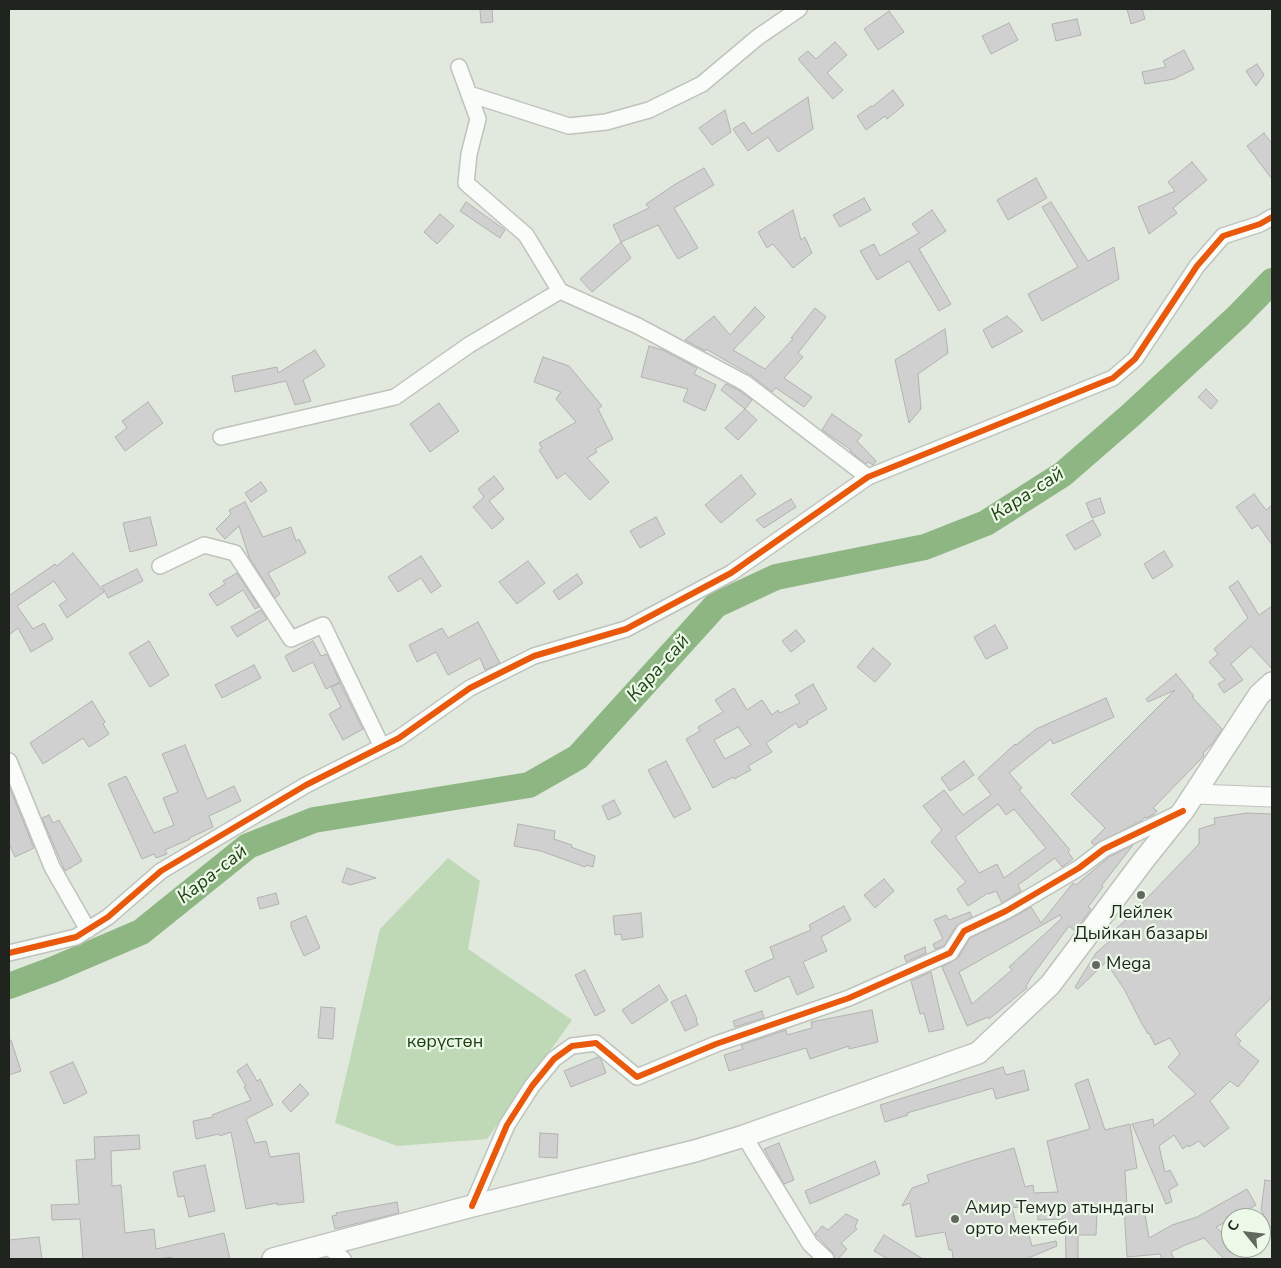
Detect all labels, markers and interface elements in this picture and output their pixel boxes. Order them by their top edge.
water label: Кара-сай [987,463,1069,527]
water label: Кара-сай [623,631,695,707]
water label: Кара-сай [173,841,253,909]
marker: Лейлек Дыйкан базары [1135,889,1147,901]
place label: Лейлек Дыйкан базары [1074,903,1208,946]
place label: Mega [1106,954,1151,976]
marker: Mega [1090,959,1102,971]
park label: көрүстөн [407,1032,483,1054]
place label: Амир Темур атындагы орто мектеби [965,1198,1154,1240]
north arrow [1221,1208,1271,1258]
marker: Амир Темур атындагы орто мектеби [949,1213,961,1225]
text: С [1223,1217,1244,1235]

